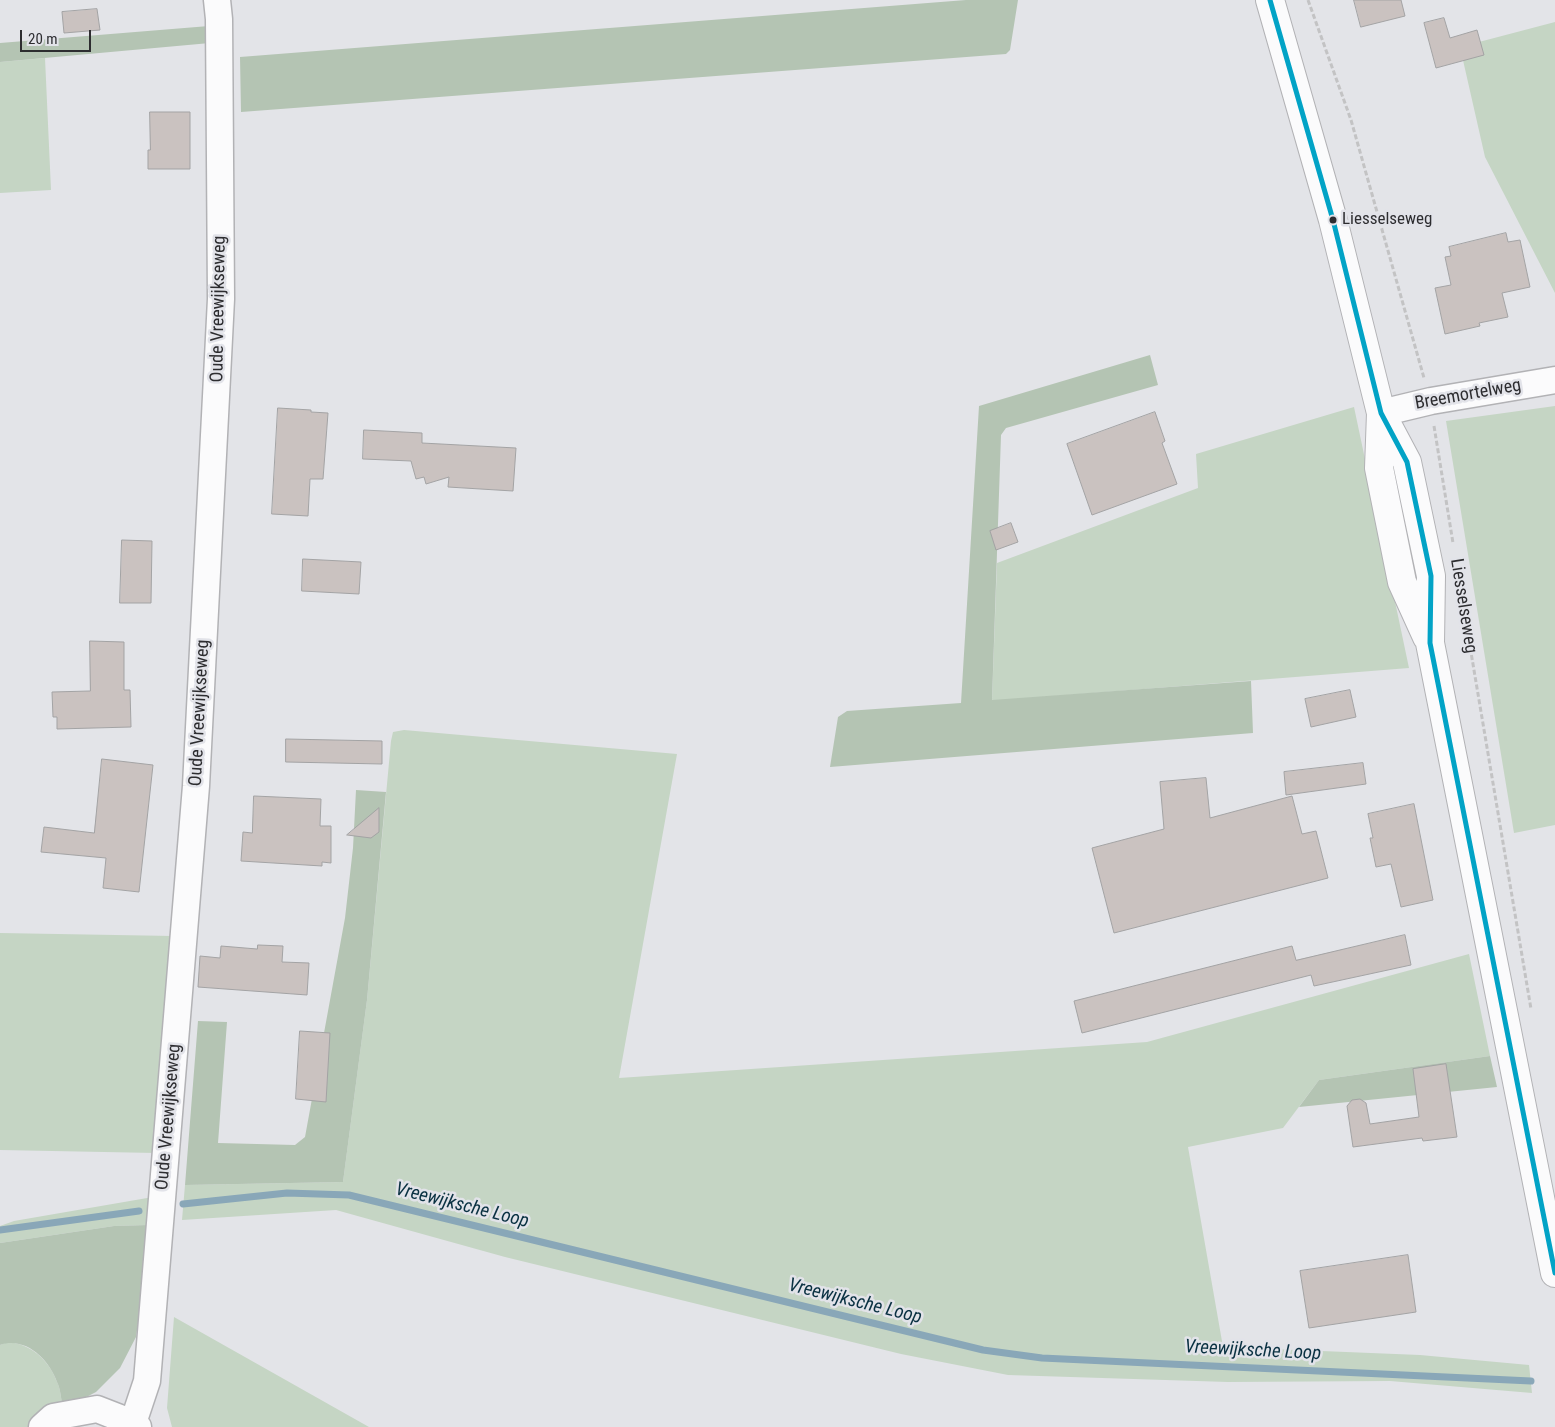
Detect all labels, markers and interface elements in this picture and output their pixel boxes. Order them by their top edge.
scale bar [22,20,94,52]
text: 20 m [28,30,58,48]
place label: Liesselseweg [1342,210,1432,230]
marker: Liesselseweg [1328,215,1338,225]
street label: Oude Vreewijkseweg [207,235,231,383]
street label: Breemortelweg [1413,375,1523,415]
street label: Liesselseweg [1445,557,1481,655]
street label: Oude Vreewijkseweg [185,639,215,787]
street label: Oude Vreewijkseweg [152,1043,186,1191]
water label: Vreewijksche Loop [393,1178,531,1234]
water label: Vreewijksche Loop [786,1274,924,1330]
water label: Vreewijksche Loop [1184,1336,1322,1366]

